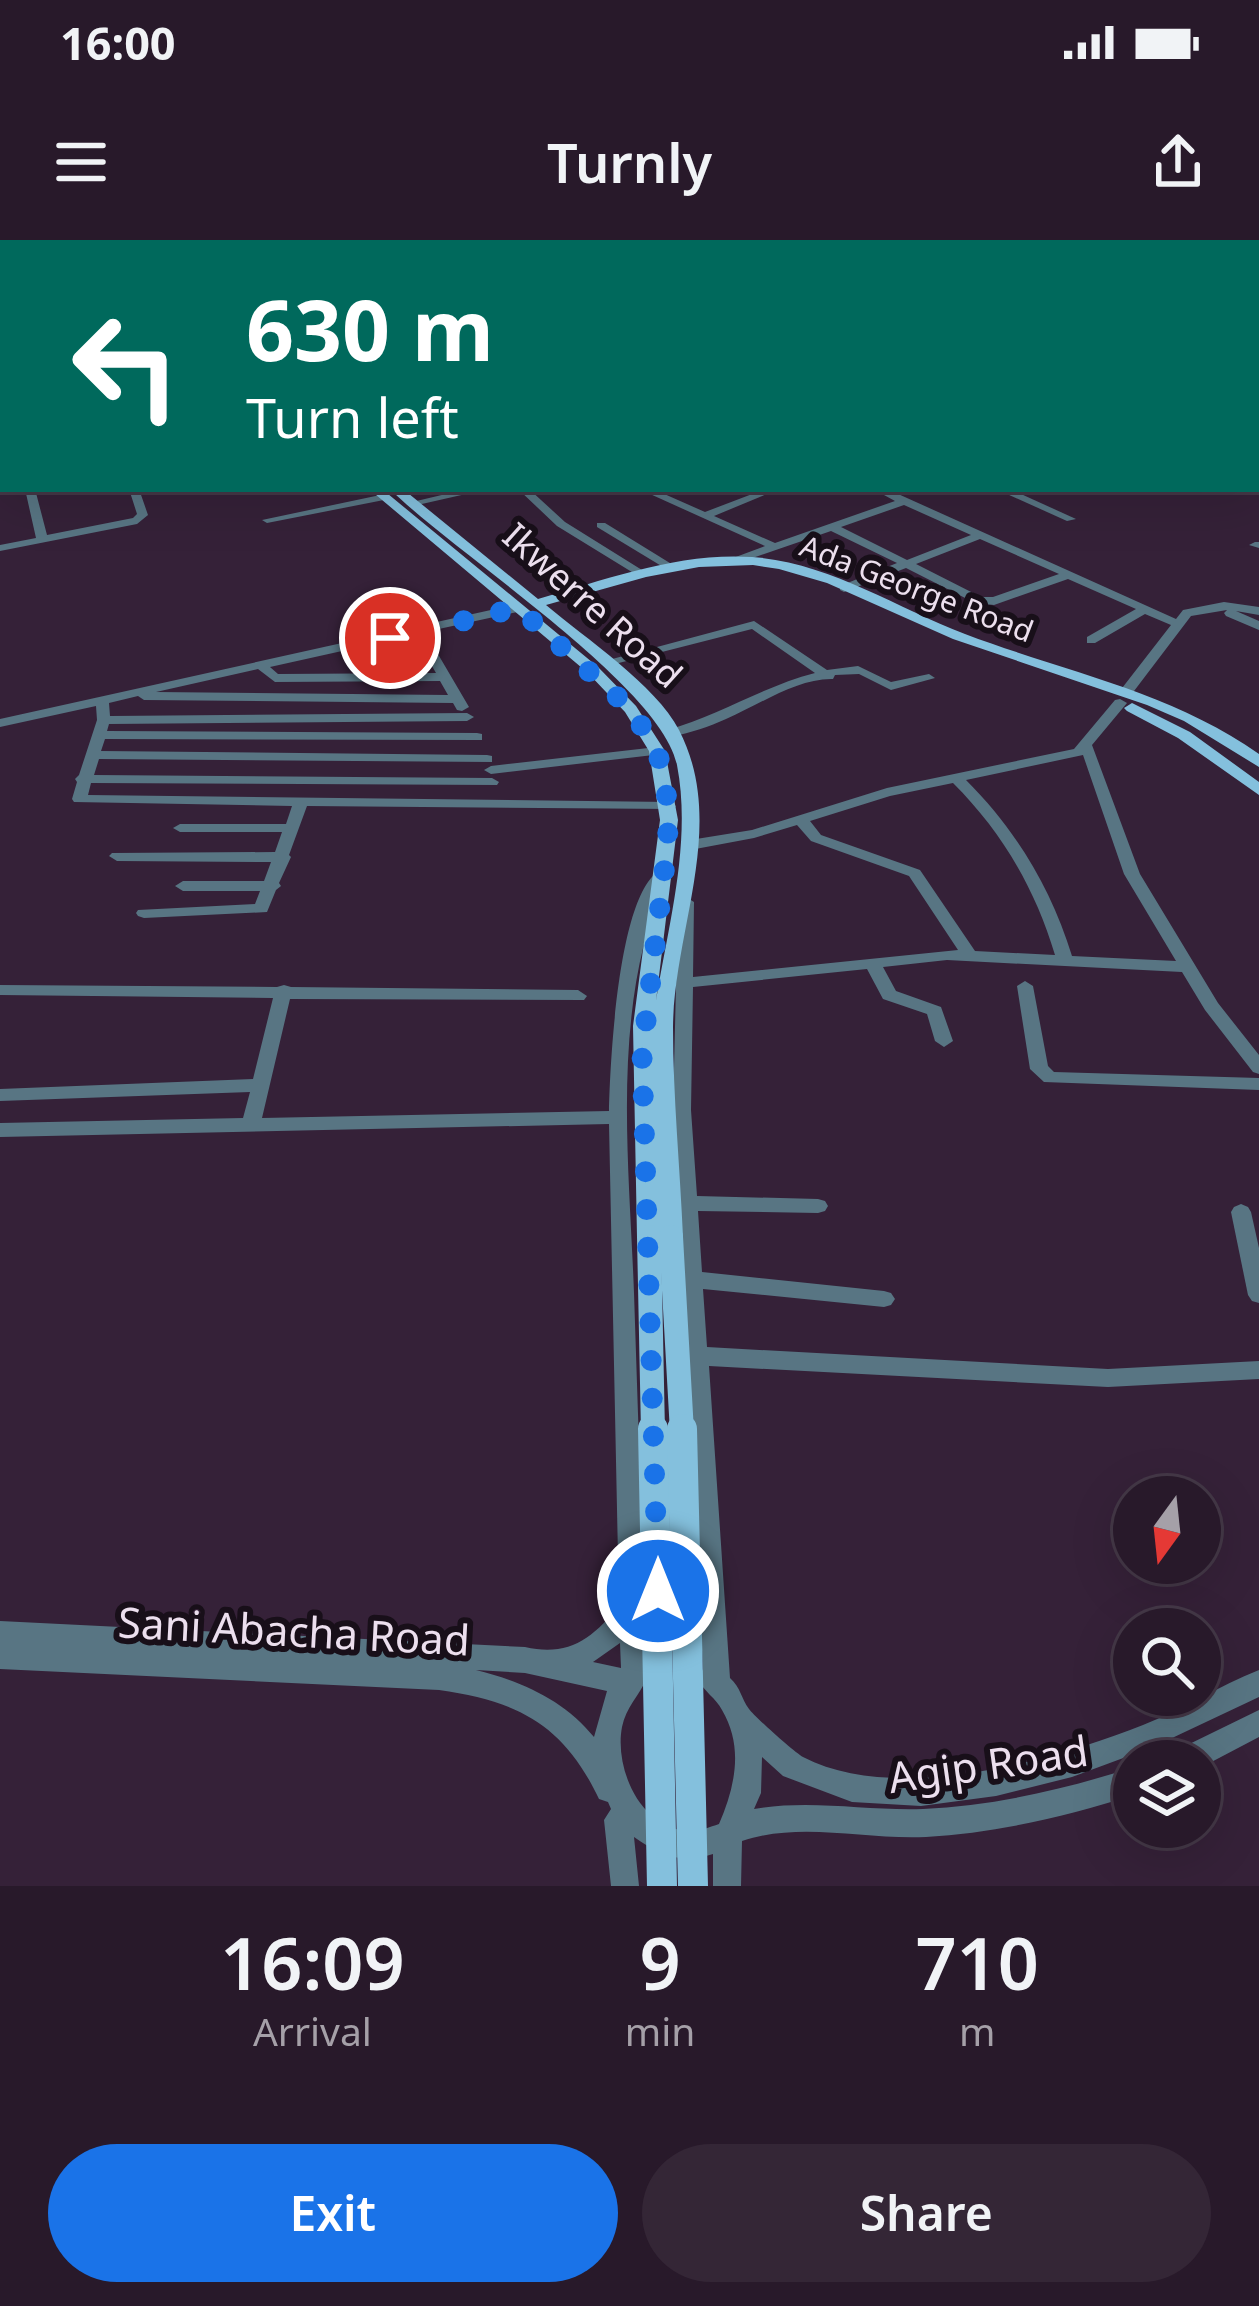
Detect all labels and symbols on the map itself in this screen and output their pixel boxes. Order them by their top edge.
street label: Ikwerre Road [493,511,693,699]
street label: Ada George Road [795,525,1039,651]
pin [339,587,441,689]
north arrow [1113,1476,1221,1584]
position arrow [595,1528,721,1654]
street label: Sani Abacha Road [117,1592,471,1668]
street label: Agip Road [884,1721,1092,1805]

